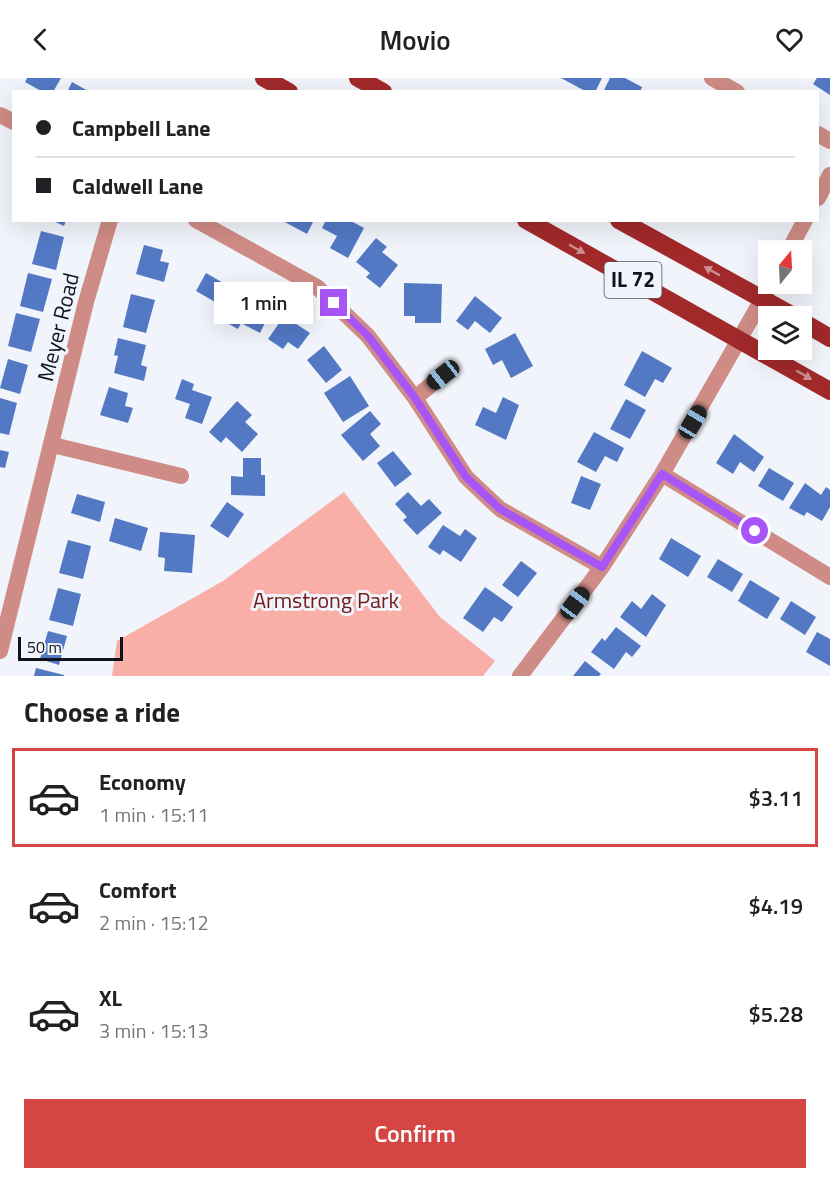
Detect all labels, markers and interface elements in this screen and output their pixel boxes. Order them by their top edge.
text: Movio [380,19,450,60]
icon: back [24,23,57,56]
icon: heart [773,23,806,56]
text: Campbell Lane [72,111,211,145]
text: Caldwell Lane [72,169,203,203]
north arrow [758,240,812,294]
map controls [758,240,812,360]
one-way arrow [569,244,586,254]
road number: IL 72 [604,262,662,298]
one-way arrow [703,266,720,276]
street label: Meyer Road [28,269,88,385]
callout: 1 min [214,282,313,324]
text: 1 min [239,287,288,318]
route end [320,289,347,316]
button: layers [758,306,812,360]
car [423,357,463,393]
one-way arrow [796,370,812,381]
car [676,402,710,442]
route start [741,517,768,544]
park label: Armstrong Park [253,583,400,617]
car [557,583,593,623]
scale bar [18,634,123,662]
text: 50 m [27,635,62,659]
text: Choose a ride [24,691,180,732]
text: Economy [99,765,186,799]
icon: car [27,771,81,825]
text: $3.11 [748,781,803,815]
text: 1 min · 15:11 [99,799,209,830]
text: Comfort [99,873,177,907]
icon: car [27,879,81,933]
text: $4.19 [748,889,803,923]
text: 2 min · 15:12 [99,907,209,938]
text: XL [99,981,122,1015]
icon: car [27,987,81,1041]
text: $5.28 [748,997,803,1031]
text: 3 min · 15:13 [99,1015,209,1046]
button: Confirm [24,1099,806,1168]

